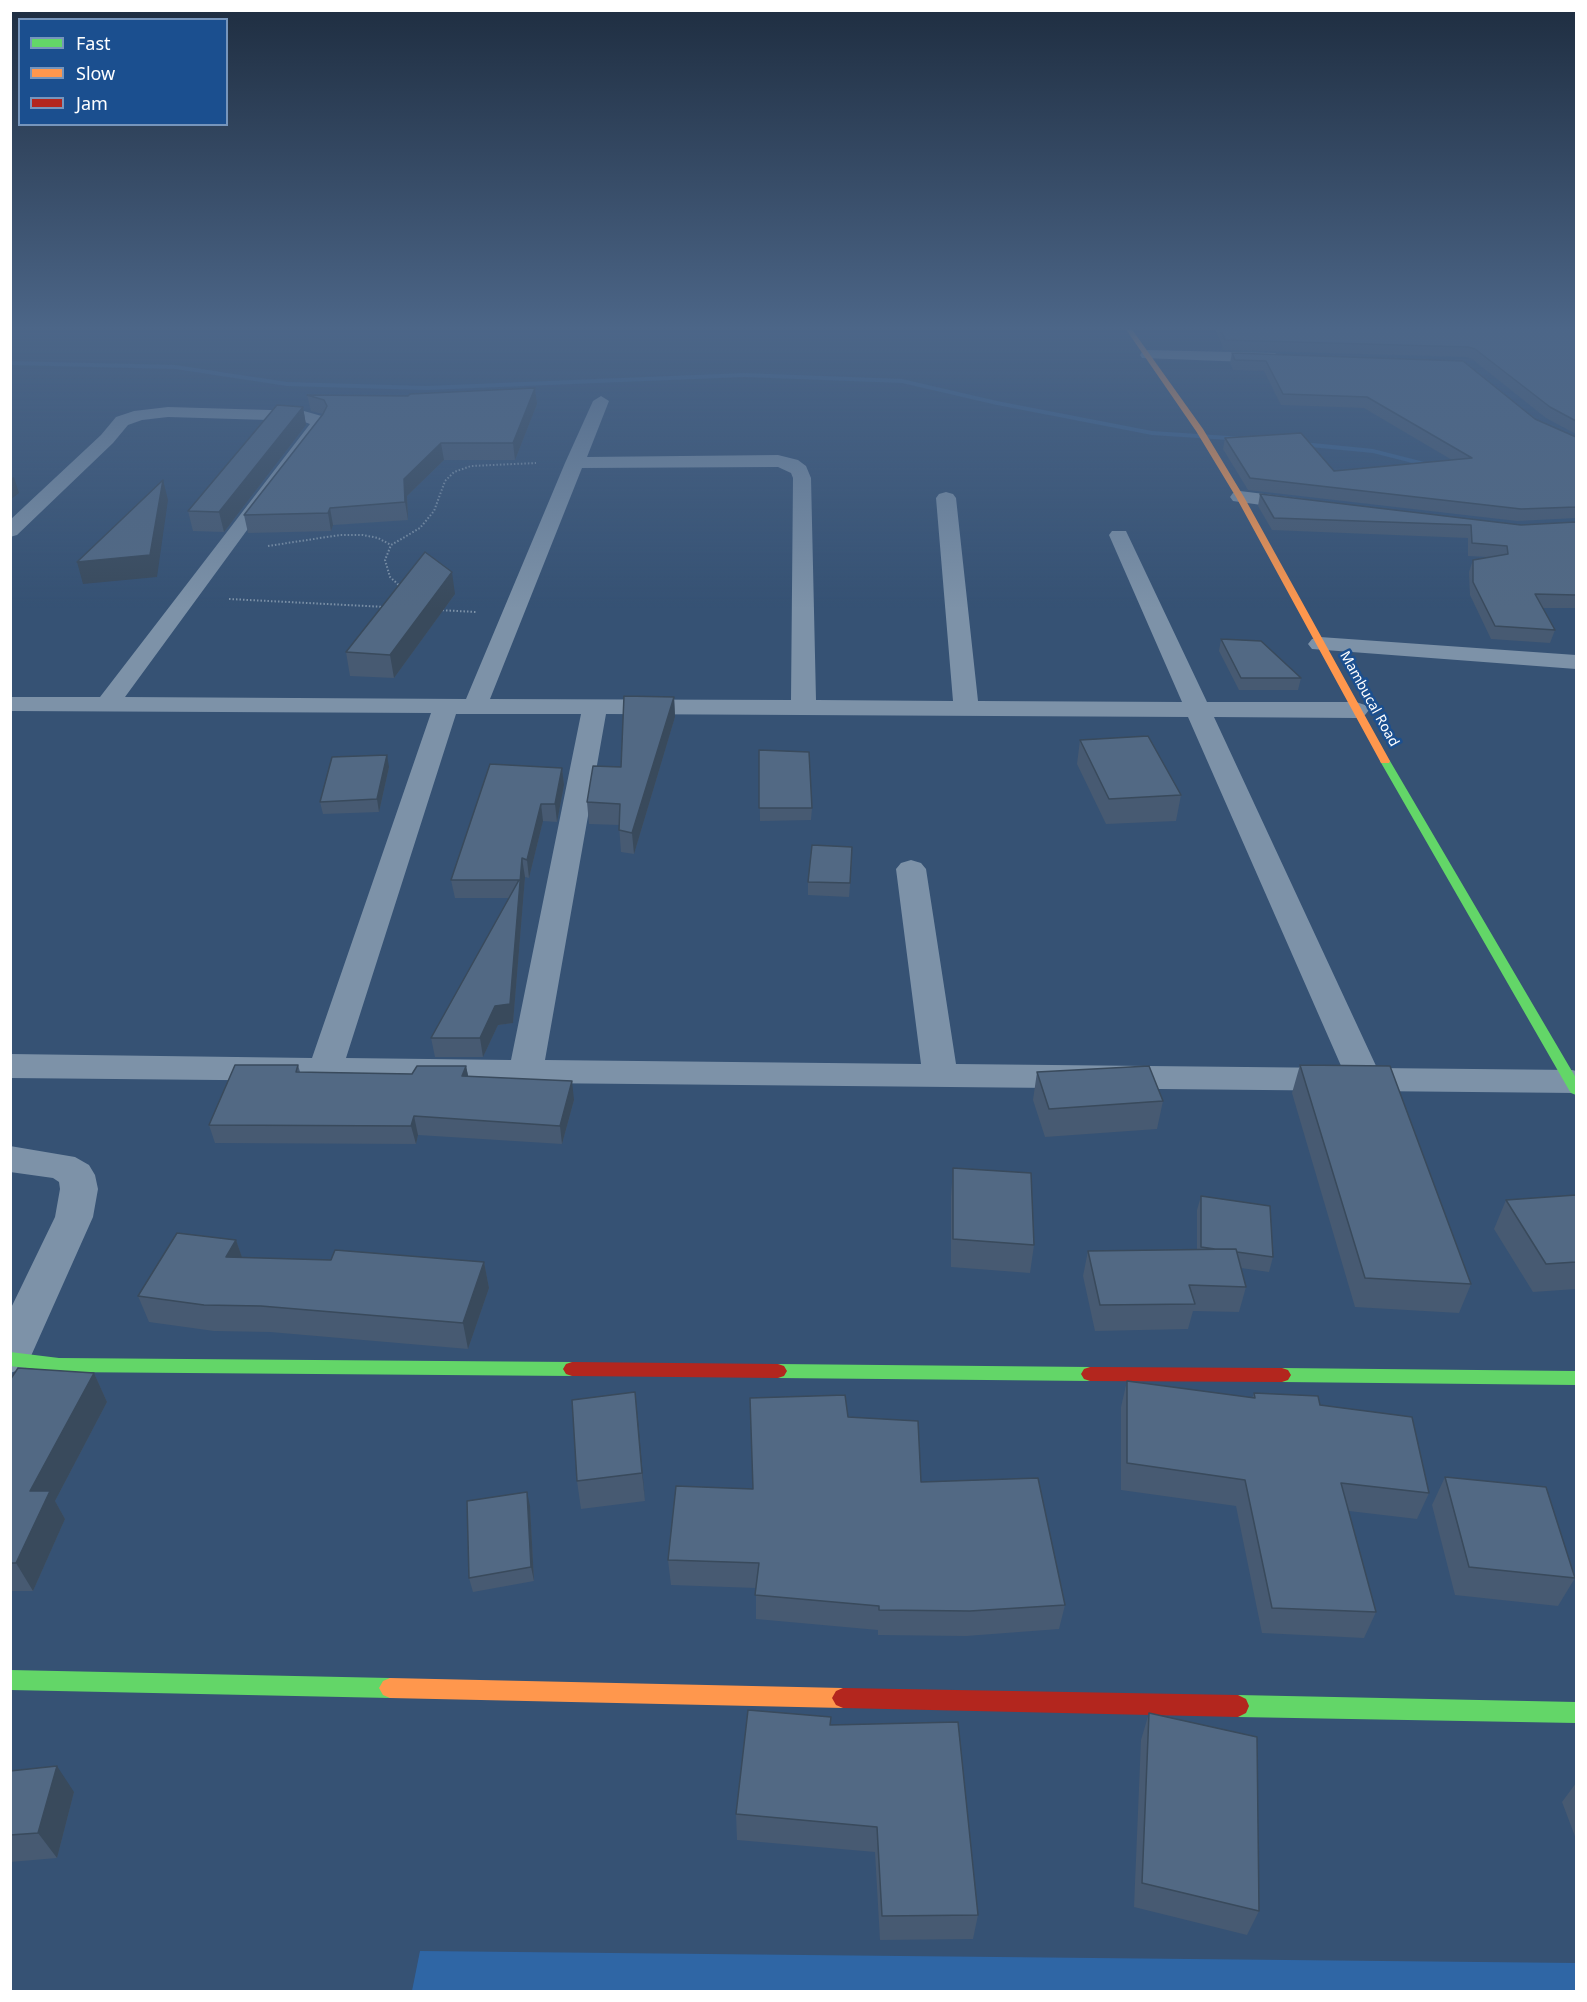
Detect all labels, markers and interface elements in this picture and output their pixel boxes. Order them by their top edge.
legend [18,18,228,126]
text: Fast [76,31,111,55]
text: Slow [76,61,115,85]
text: Jam [76,91,108,115]
street label: Mambucal Road [1336,648,1402,750]

